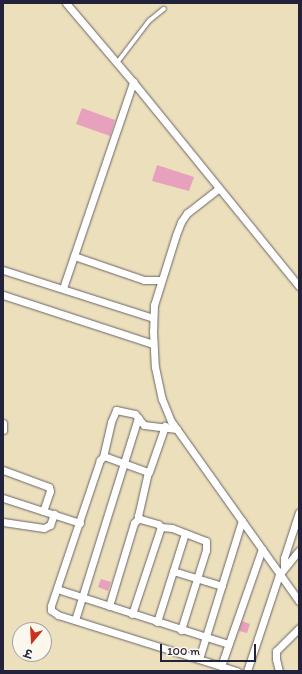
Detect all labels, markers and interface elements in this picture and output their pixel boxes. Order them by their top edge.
north arrow [12,622,52,662]
scale bar [162,636,258,662]
text: 100 m [167,644,200,658]
text: उ [23,646,34,660]

